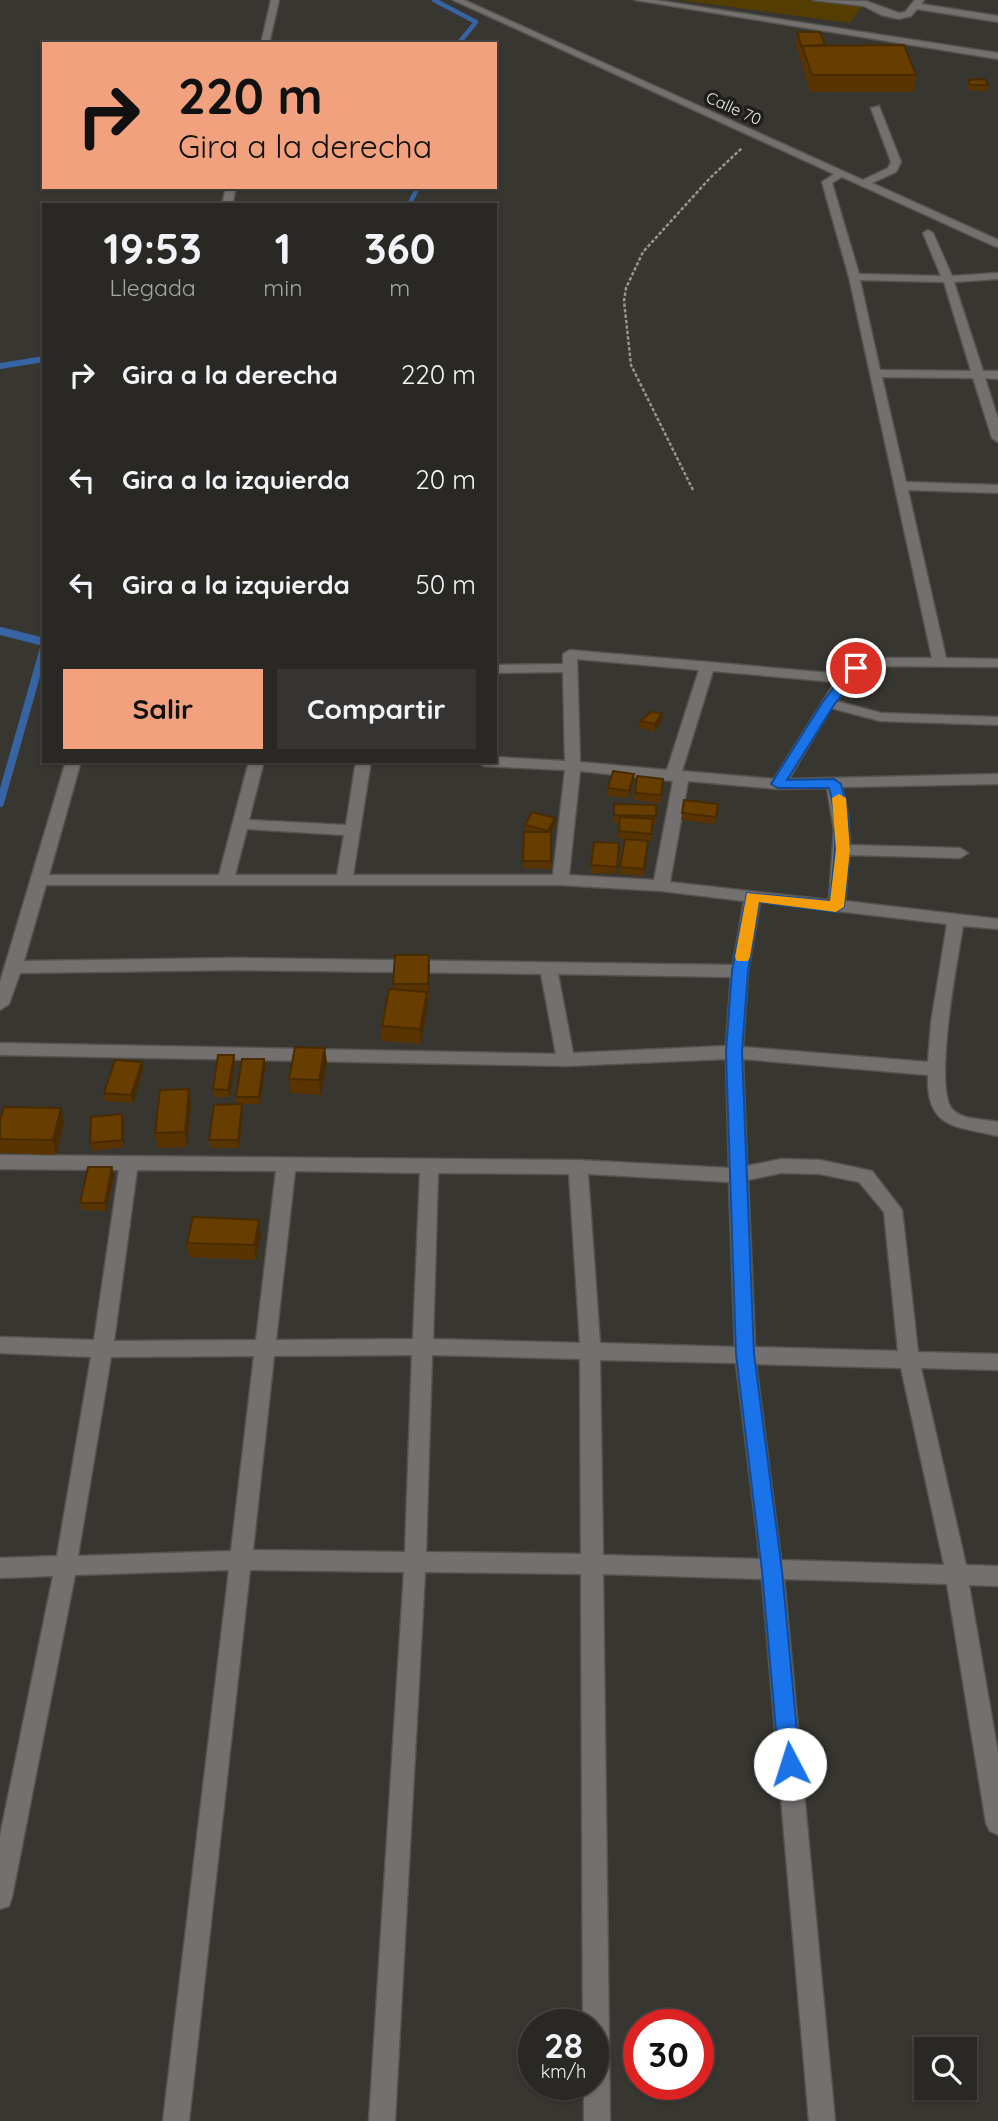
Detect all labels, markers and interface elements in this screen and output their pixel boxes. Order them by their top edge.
text: 220 m [178,65,323,126]
icon: right [63,70,154,161]
street label: Calle 70 [703,87,765,129]
text: Gira a la derecha [178,126,432,166]
text: 19:53 [103,222,202,275]
text: 1 [275,222,291,275]
text: 360 [364,222,436,275]
text: Llegada [110,273,196,302]
text: min [263,273,303,302]
text: m [389,273,410,302]
icon: right [63,356,101,394]
text: Gira a la derecha [122,358,338,391]
text: 220 m [401,358,476,391]
icon: left [63,461,101,499]
text: Gira a la izquierda [122,463,350,496]
text: 20 m [415,463,476,496]
icon: left [63,566,101,604]
text: Gira a la izquierda [122,568,350,601]
text: 50 m [416,568,476,601]
pin [826,638,886,698]
icon: arrive [837,649,875,687]
button: Salir [63,669,263,749]
button: Compartir [277,669,476,749]
position arrow [753,1727,827,1801]
speed limit sign: 30 [623,2009,714,2100]
text: 28 [544,2023,583,2067]
map controls [914,2037,977,2100]
button: search [914,2037,977,2100]
text: km/h [541,2060,586,2083]

